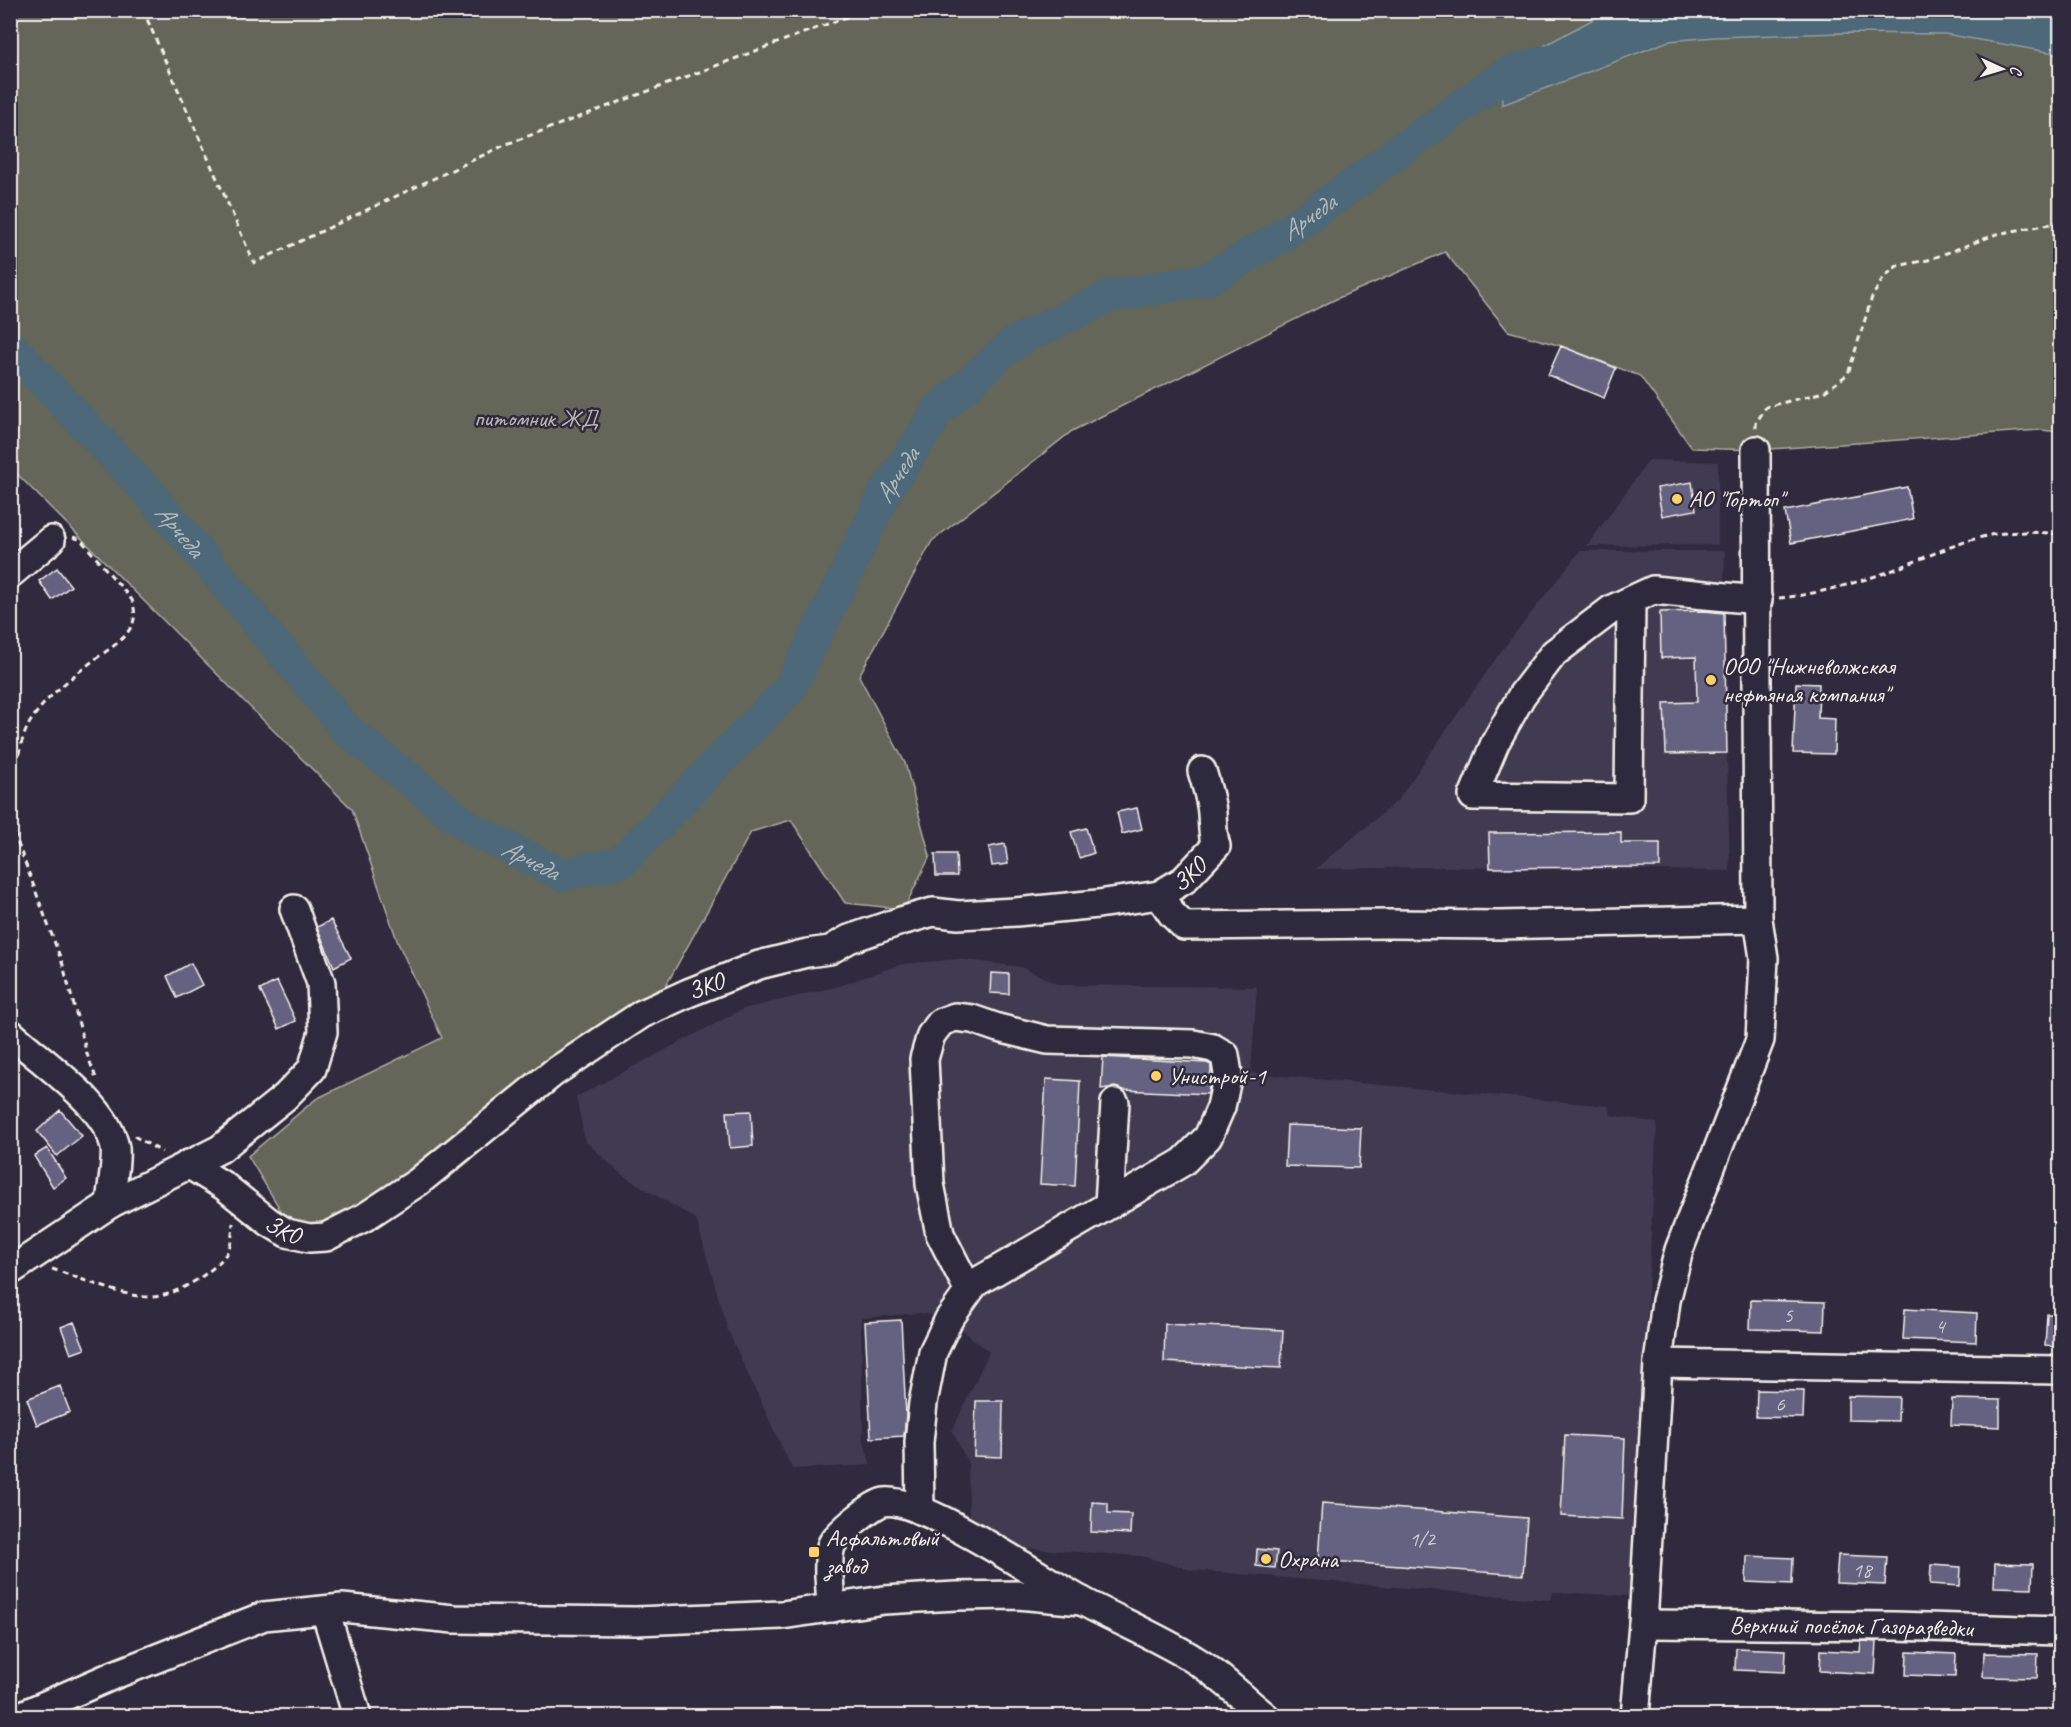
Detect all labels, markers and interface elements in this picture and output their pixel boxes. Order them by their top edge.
north arrow [1972,39,2032,99]
text: С [2006,65,2026,77]
water label: Арчеда [1274,185,1344,248]
park label: питомник ЖД [474,403,600,433]
water label: Арчеда [867,439,928,508]
place label: АО "Гортоп" [1689,484,1789,514]
marker: АО "Гортоп" [1670,492,1684,506]
water label: Арчеда [148,497,213,566]
place label: ООО "Нижневолжская нефтяная компания" [1723,651,1896,709]
marker: ООО "Нижневолжская нефтяная компания" [1704,673,1718,687]
water label: Арчеда [496,831,567,889]
street label: ЗКО [1167,849,1215,898]
street label: ЗКО [683,964,731,1007]
place label: Унистрой-1 [1168,1061,1267,1091]
marker: Унистрой-1 [1149,1069,1163,1083]
street label: ЗКО [259,1208,306,1251]
house number: 5 [1783,1302,1794,1328]
house number: 4 [1935,1313,1947,1339]
house number: 6 [1775,1391,1785,1417]
place label: Асфальтовый завод [823,1523,941,1582]
house number: 1/2 [1409,1526,1436,1552]
place label: Охрана [1278,1544,1339,1574]
marker: Асфальтовый завод [807,1545,821,1559]
marker: Охрана [1259,1552,1273,1566]
house number: 18 [1853,1557,1874,1583]
street label: Верхний посёлок Газоразведки [1729,1610,1975,1643]

